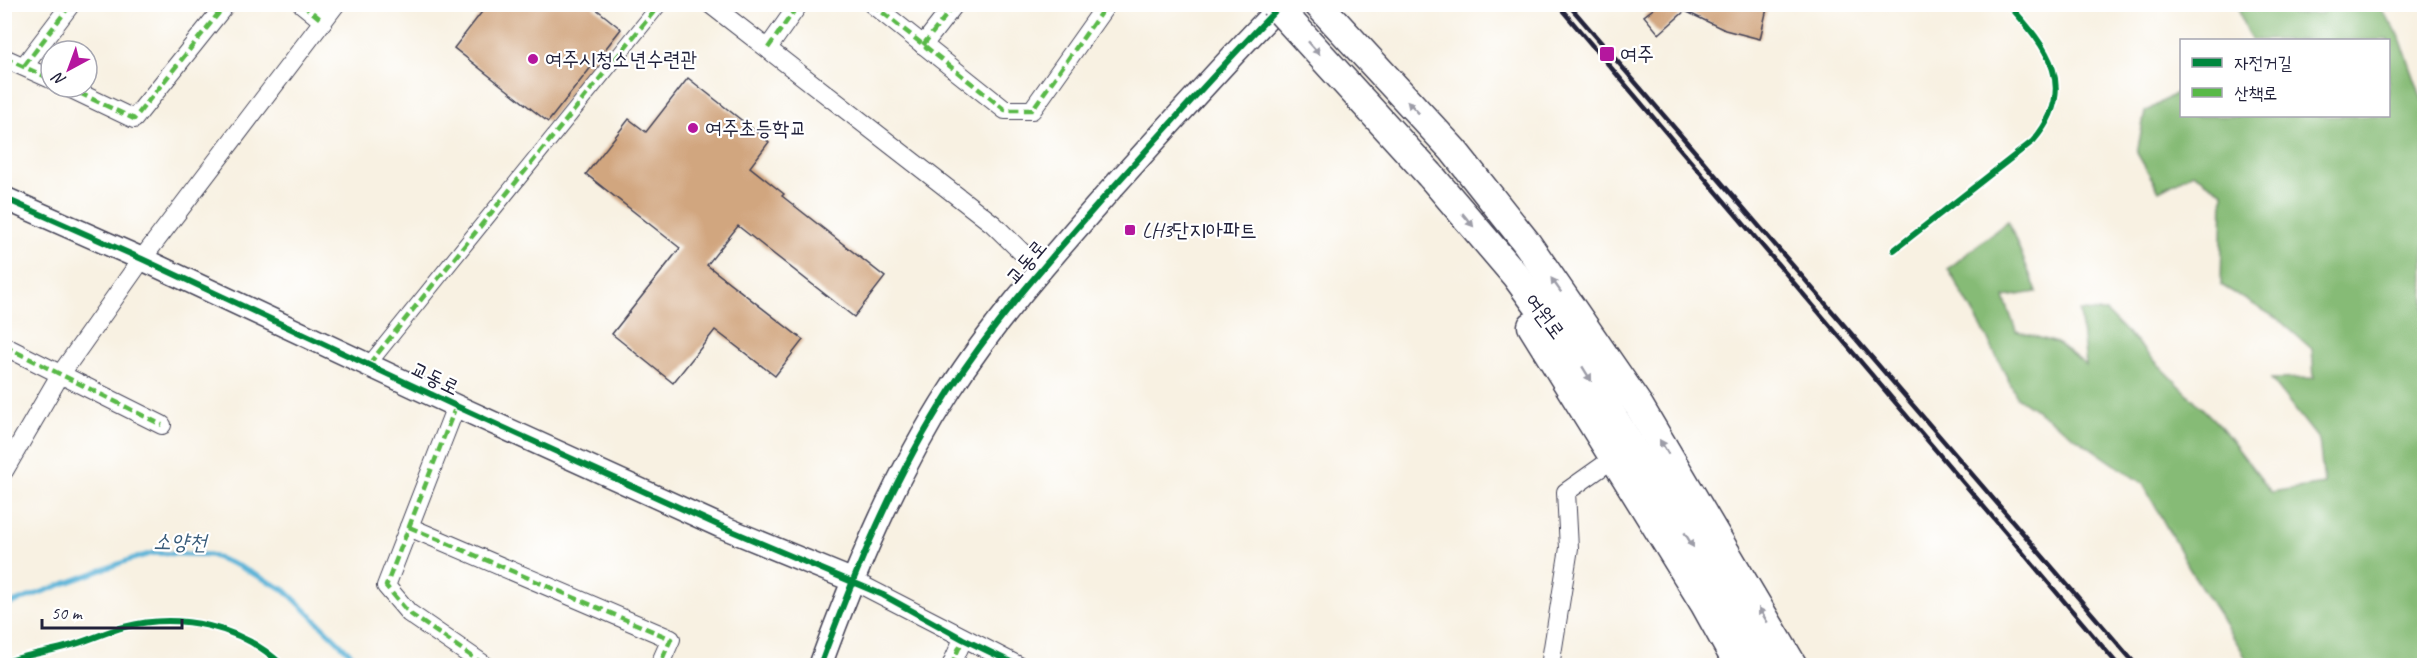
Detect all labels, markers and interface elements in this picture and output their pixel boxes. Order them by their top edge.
north arrow [39,39,99,99]
legend [2180,39,2390,117]
one-way arrow [1307,40,1320,55]
place label: 여주 [1620,41,1654,67]
marker: 여주 [1598,45,1616,63]
place label: 여주시청소년수련관 [545,46,697,72]
marker: 여주시청소년수련관 [526,52,540,66]
text: 자전거길 [2234,52,2292,74]
text: N [47,67,70,90]
text: 산책로 [2234,82,2277,104]
one-way arrow [1407,101,1421,115]
place label: 여주초등학교 [705,115,806,141]
marker: 여주초등학교 [686,121,700,135]
one-way arrow [1461,212,1474,227]
place label: LH3단지아파트 [1142,217,1257,243]
marker: LH3단지아파트 [1123,223,1137,237]
street label: 교동로 [1000,234,1052,290]
one-way arrow [1550,278,1562,294]
street label: 여원로 [1519,288,1571,344]
street label: 교동로 [407,355,463,401]
one-way arrow [1582,366,1593,382]
one-way arrow [1659,438,1669,455]
water label: 소양천 [153,528,209,557]
one-way arrow [1684,532,1695,548]
scale bar [42,592,182,630]
text: 50 m [51,602,84,624]
one-way arrow [1758,607,1769,623]

